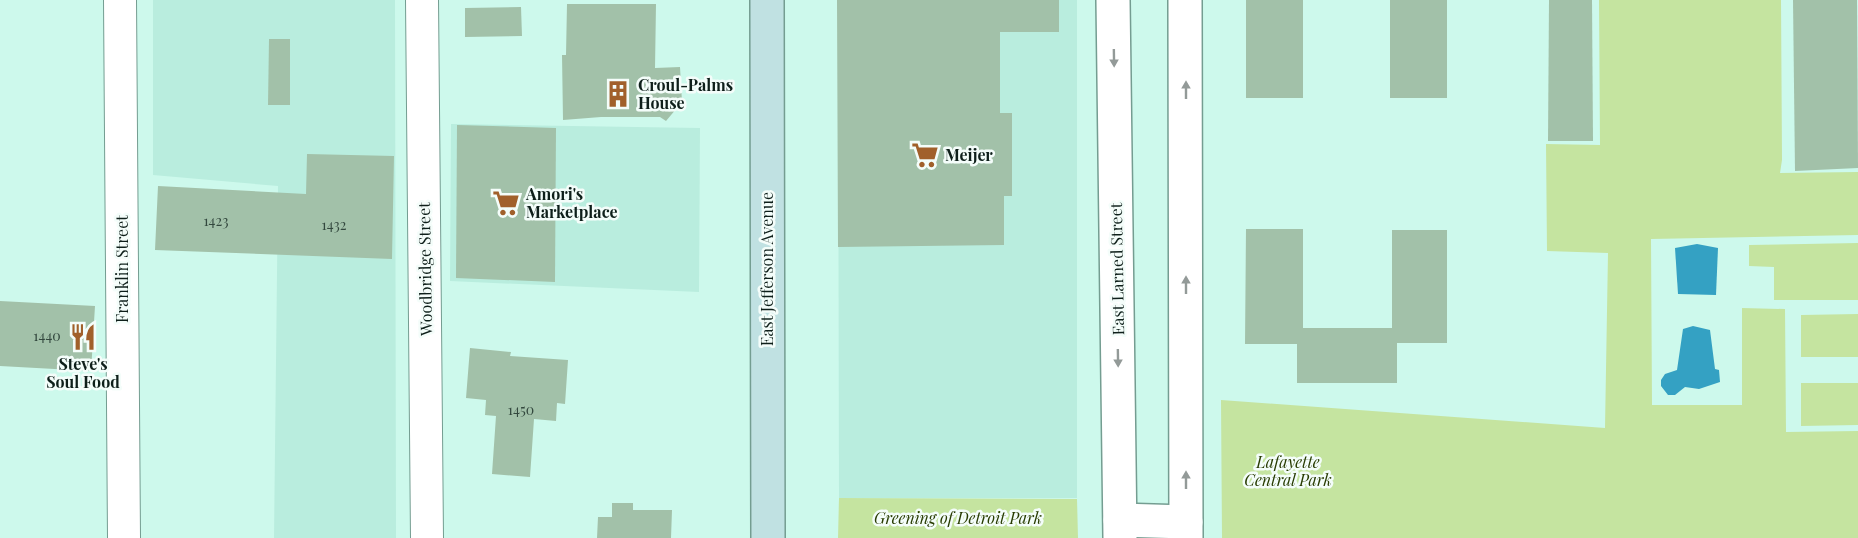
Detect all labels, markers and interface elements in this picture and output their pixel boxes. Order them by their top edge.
one-way arrow [1109,49,1118,68]
place label: Croul-Palms House [638,74,733,113]
building icon: Croul-Palms House [603,79,633,109]
one-way arrow [1181,80,1191,99]
supermarket icon: Meijer [910,140,940,170]
place label: Meijer [945,144,993,165]
place label: Amori's Marketplace [525,183,618,222]
supermarket icon: Amori's Marketplace [491,188,521,218]
street label: East Jefferson Avenue [756,192,777,346]
street label: Woodbridge Street [413,202,436,337]
street label: East Larned Street [1105,202,1128,335]
house number: 1423 [203,211,229,230]
street label: Franklin Street [111,215,132,323]
house number: 1432 [322,215,347,234]
one-way arrow [1181,275,1191,294]
restaurant icon: Steve's Soul Food [68,322,98,352]
house number: 1440 [33,326,61,345]
one-way arrow [1113,349,1123,368]
place label: Steve's Soul Food [46,353,120,392]
house number: 1450 [508,400,534,419]
park label: Lafayette Central Park [1244,451,1332,490]
one-way arrow [1181,470,1191,489]
park label: Greening of Detroit Park [874,507,1042,528]

